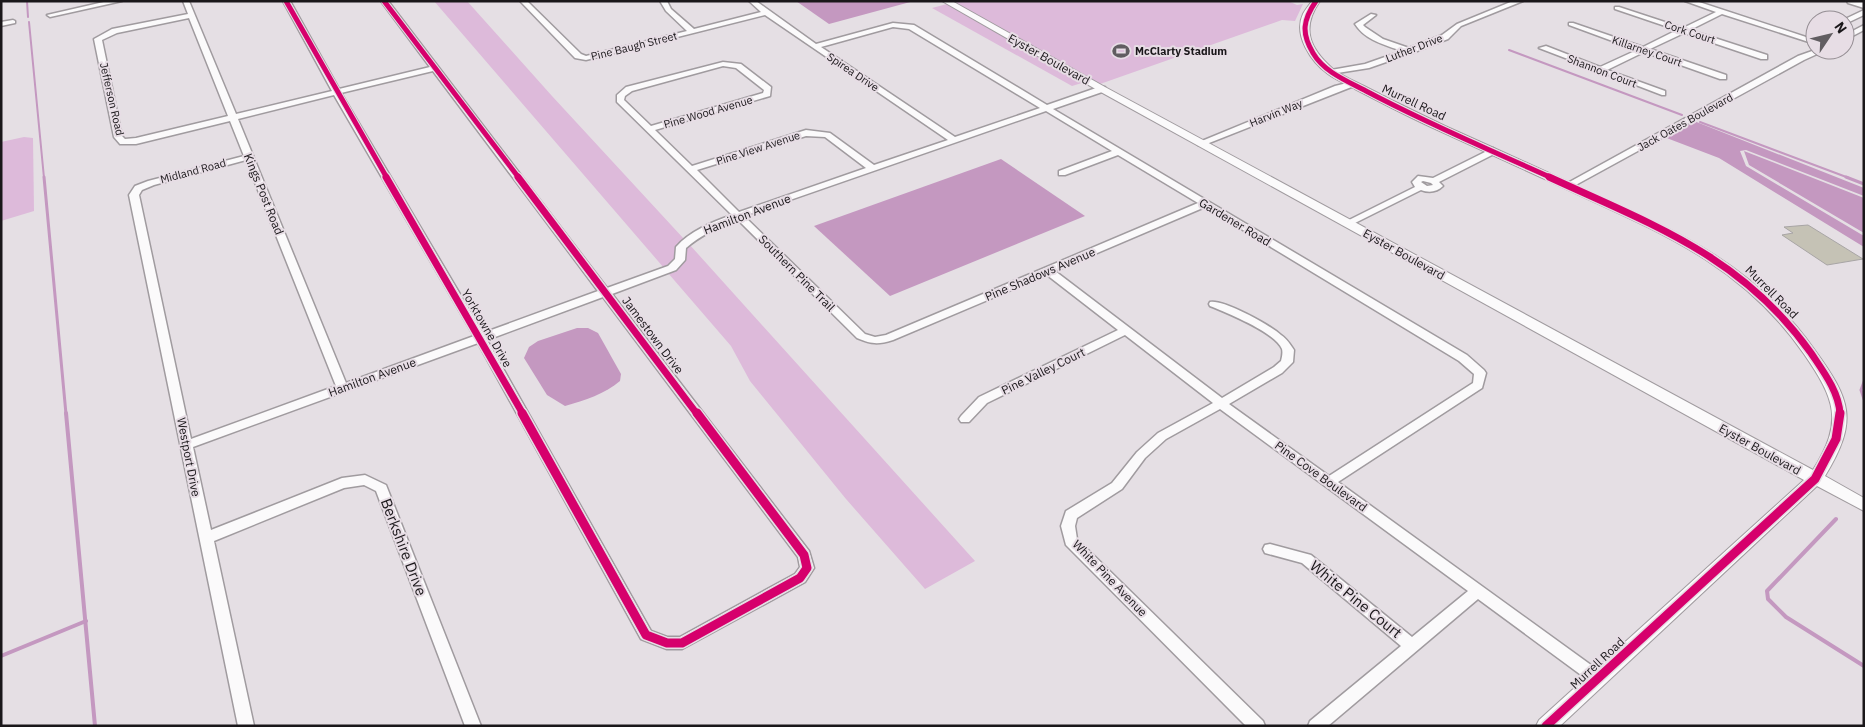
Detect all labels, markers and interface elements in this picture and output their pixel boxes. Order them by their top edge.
north arrow [1805,10,1855,60]
street label: Cork Court [1663,17,1717,47]
text: N [1830,18,1851,37]
street label: Pine Baugh Street [589,28,679,63]
street label: Eyster Boulevard [1005,30,1093,88]
street label: Luther Drive [1383,31,1445,65]
street label: Killarney Court [1610,32,1684,70]
sports icon: McClarty Stadium [1111,41,1131,61]
place label: McClarty Stadium [1135,44,1227,58]
street label: Spirea Drive [824,50,882,94]
street label: Shannon Court [1565,51,1639,91]
street label: Jefferson Road [97,61,127,137]
street label: Murrell Road [1380,81,1448,123]
street label: Jack Oates Boulevard [1635,90,1735,154]
street label: Pine Wood Avenue [662,93,754,131]
street label: Harvin Way [1248,96,1305,130]
street label: Pine View Avenue [714,128,802,168]
street label: Kings Post Road [241,151,287,237]
street label: Midland Road [159,156,227,186]
street label: Hamilton Avenue [701,190,793,238]
street label: Gardener Road [1196,195,1274,249]
street label: Eyster Boulevard [1360,225,1448,283]
street label: Southern Pine Trail [756,232,838,314]
street label: Pine Shadows Avenue [983,244,1098,304]
street label: Murrell Road [1742,262,1802,322]
street label: Yorktowne Drive [459,286,516,370]
street label: Jamestown Drive [619,293,687,377]
street label: Pine Valley Court [999,344,1087,398]
street label: Hamilton Avenue [326,354,418,400]
street label: Westport Drive [174,416,204,498]
street label: Eyster Boulevard [1716,420,1804,478]
street label: Pine Cove Boulevard [1272,437,1370,515]
street label: Berkshire Drive [377,496,431,598]
street label: White Pine Avenue [1070,537,1151,620]
street label: White Pine Court [1306,556,1406,642]
street label: Murrell Road [1567,634,1627,692]

